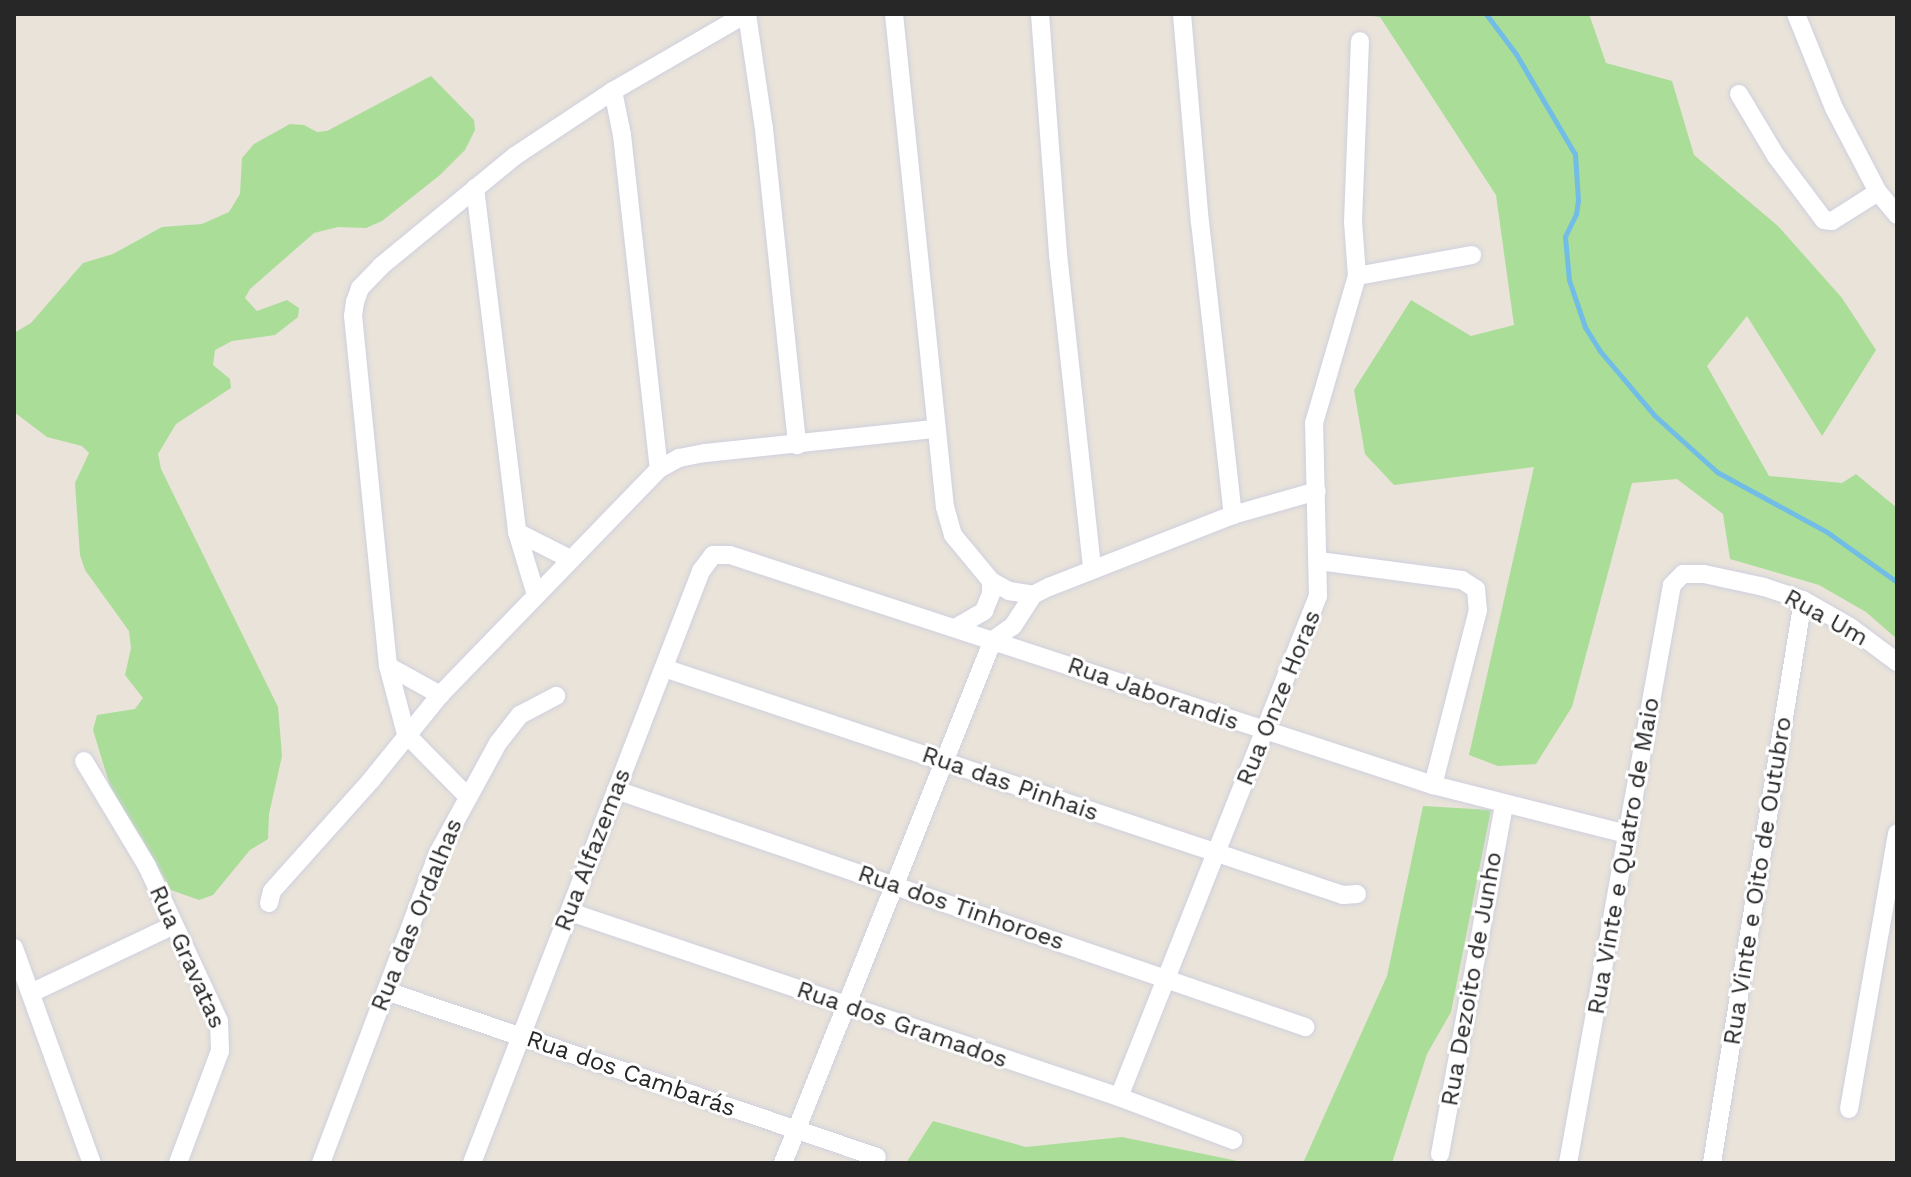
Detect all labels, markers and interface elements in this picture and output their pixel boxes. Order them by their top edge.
street label: Rua Um [1779,583,1873,653]
street label: Rua Onze Horas [1231,606,1327,790]
street label: Rua Jaborandis [1063,651,1243,737]
street label: Rua Vinte e Quatro de Maio [1582,695,1666,1017]
street label: Rua Vinte e Oito de Outubro [1718,714,1798,1048]
street label: Rua das Pinhais [918,740,1102,828]
street label: Rua Alfazemas [548,764,638,936]
street label: Rua das Ordalhas [365,814,469,1016]
street label: Rua Dezoito de Junho [1435,849,1509,1109]
street label: Rua dos Tinhoroes [854,859,1068,957]
street label: Rua Gravatas [143,881,231,1033]
street label: Rua dos Gramados [793,975,1011,1075]
street label: Rua dos Cambarás [522,1025,740,1123]

